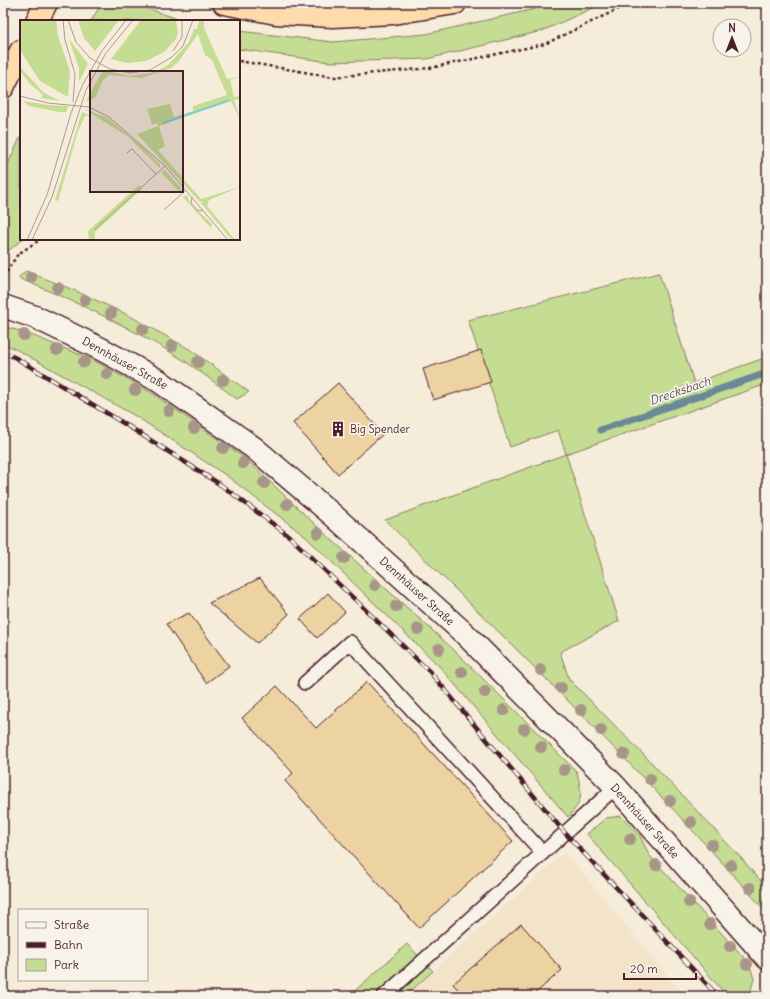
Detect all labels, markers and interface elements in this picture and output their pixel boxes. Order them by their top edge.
north arrow [712,18,752,58]
inset map [20,20,240,240]
text: N [728,21,736,35]
street label: Dennhäuser Straße [80,334,170,392]
water label: Drecksbach [647,373,713,408]
building icon: Big Spender [329,420,347,438]
place label: Big Spender [350,422,410,436]
street label: Dennhäuser Straße [377,554,457,628]
street label: Dennhäuser Straße [608,781,682,861]
legend [18,909,148,981]
text: Straße [54,917,89,932]
text: Bahn [54,937,83,952]
scale bar [624,955,696,981]
text: Park [54,957,79,972]
text: 20 m [630,961,658,976]

